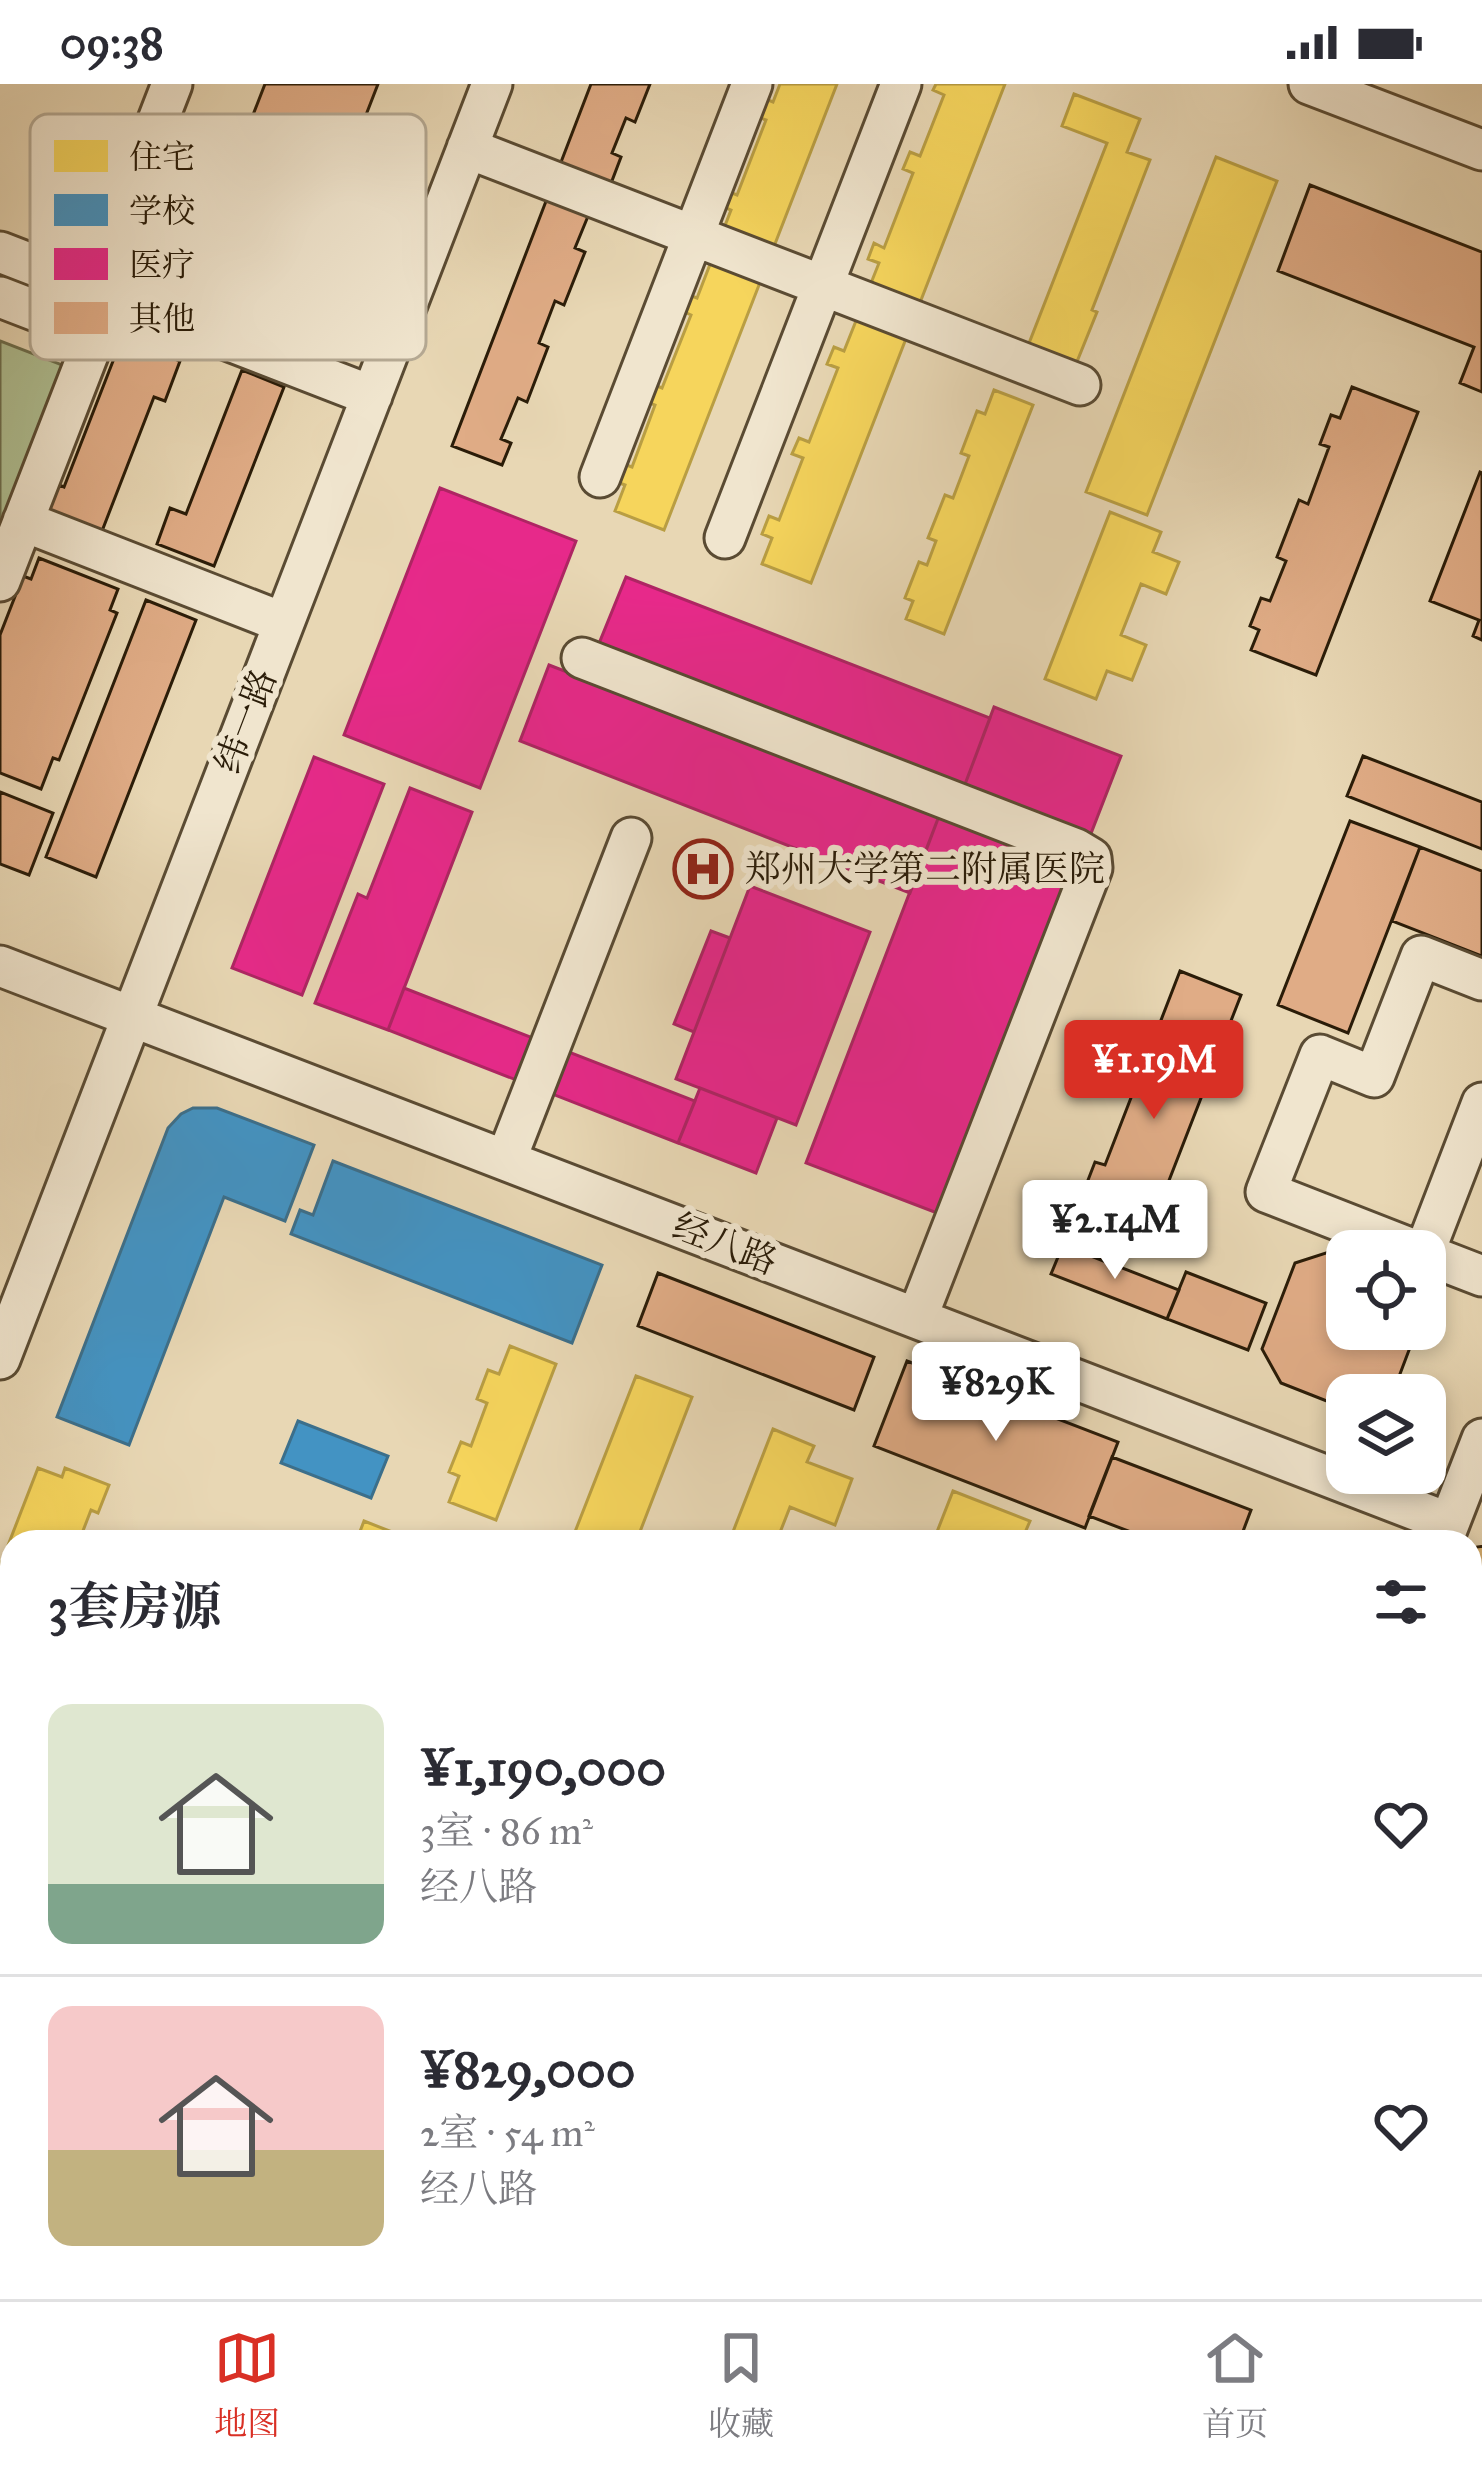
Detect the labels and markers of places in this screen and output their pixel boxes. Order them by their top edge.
hospital icon: 郑州大学第二附属医院 [672,838,734,900]
place label: 郑州大学第二附属医院 [745,847,1105,891]
pin: ¥1.19M [1056,1020,1252,1122]
pin: ¥2.14M [1017,1180,1213,1282]
pin: ¥829K [912,1342,1080,1444]

